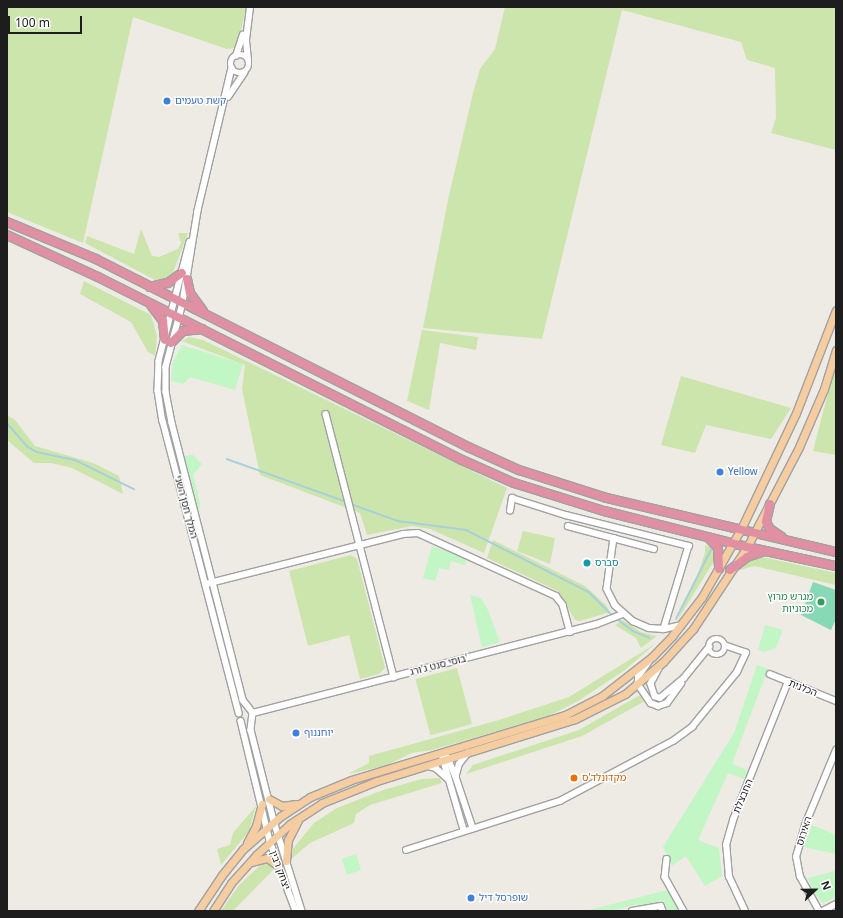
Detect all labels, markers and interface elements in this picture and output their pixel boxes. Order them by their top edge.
scale bar [10,8,84,34]
text: 100 m [15,14,50,31]
place label: קשת טעמים [175,95,226,107]
marker: קשת טעמים [162,96,172,106]
place label: Yellow [728,466,758,478]
marker: Yellow [715,467,725,477]
street label: המלך חסן השני [172,474,200,540]
place label: סברס [595,557,618,569]
marker: סברס [582,558,592,568]
place label: מגרש מרוץ מכוניות [767,590,813,614]
marker: מגרש מרוץ מכוניות [816,597,826,607]
street label: בוסי סנט ג'ורג' [409,652,469,678]
street label: הכלנית [787,677,819,699]
place label: יוחננוף [304,727,333,739]
marker: יוחננוף [291,728,301,738]
place label: מקדונלד'ס [582,772,626,784]
marker: מקדונלד'ס [569,773,579,783]
street label: החבצלת [730,777,756,815]
street label: האירוס [794,815,814,847]
street label: יצחק רבין [267,849,293,891]
north arrow [795,870,835,910]
text: N [818,878,835,892]
place label: שופרסל דיל [479,892,528,904]
marker: שופרסל דיל [466,893,476,903]

